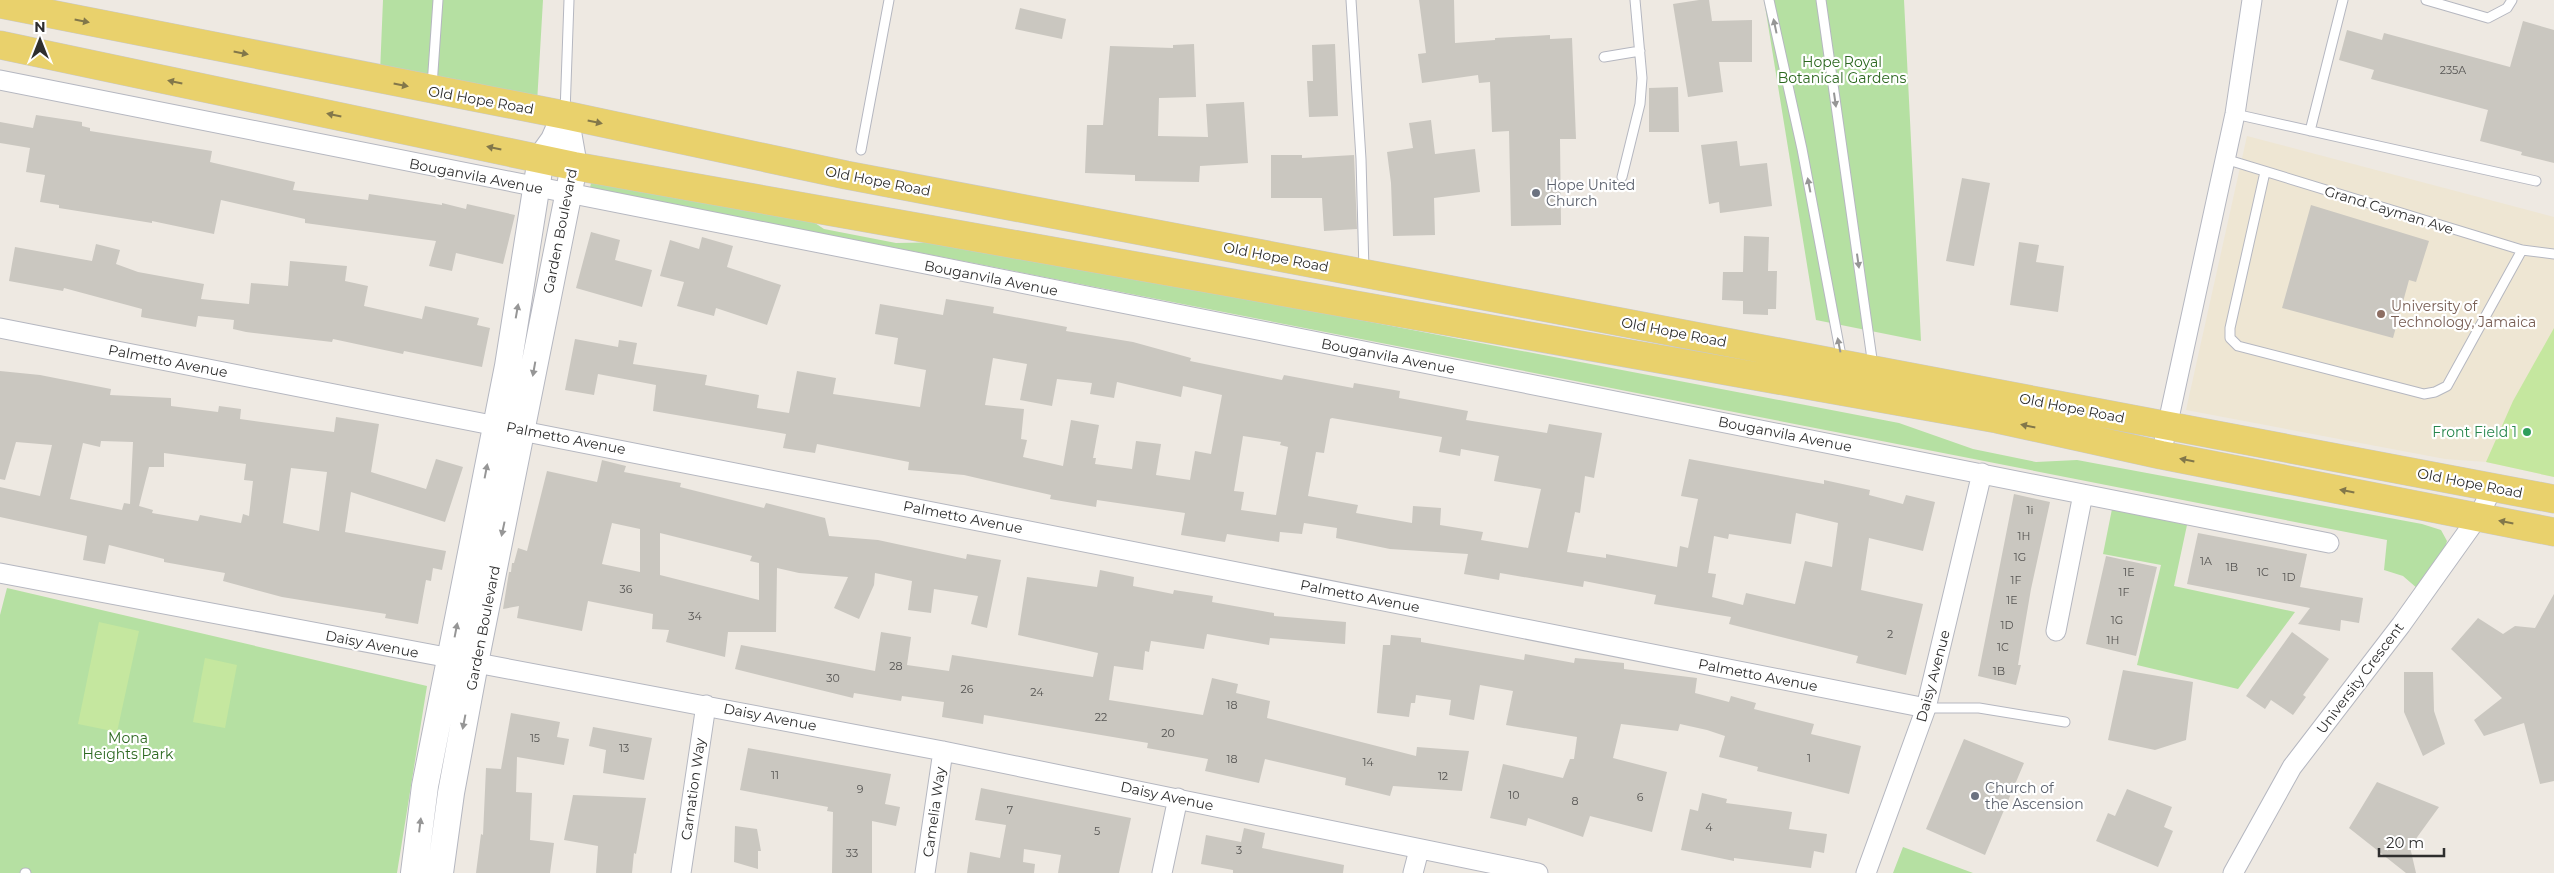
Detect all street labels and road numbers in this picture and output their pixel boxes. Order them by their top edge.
street label: Old Hope Road [427,82,535,118]
street label: Bouganvila Avenue [408,154,544,198]
street label: Old Hope Road [824,162,932,200]
street label: Garden Boulevard [539,167,581,295]
street label: Grand Cayman Ave [2322,182,2456,238]
street label: Old Hope Road [1222,238,1330,276]
street label: Bouganvila Avenue [923,256,1059,300]
street label: Old Hope Road [1620,313,1728,351]
street label: Bouganvila Avenue [1320,334,1456,378]
street label: Palmetto Avenue [107,341,229,381]
street label: Old Hope Road [2018,389,2126,427]
street label: Bouganvila Avenue [1717,412,1853,456]
street label: Palmetto Avenue [505,418,627,458]
street label: Old Hope Road [2416,464,2524,502]
street label: Palmetto Avenue [902,497,1024,537]
street label: Garden Boulevard [462,564,504,692]
street label: Palmetto Avenue [1299,576,1421,616]
street label: University Crescent [2312,619,2408,737]
street label: Daisy Avenue [324,626,420,662]
street label: Daisy Avenue [1912,628,1954,724]
street label: Palmetto Avenue [1697,655,1819,695]
street label: Daisy Avenue [722,699,818,735]
street label: Carnation Way [677,736,709,841]
street label: Camelia Way [919,765,949,858]
street label: Daisy Avenue [1119,777,1215,815]

